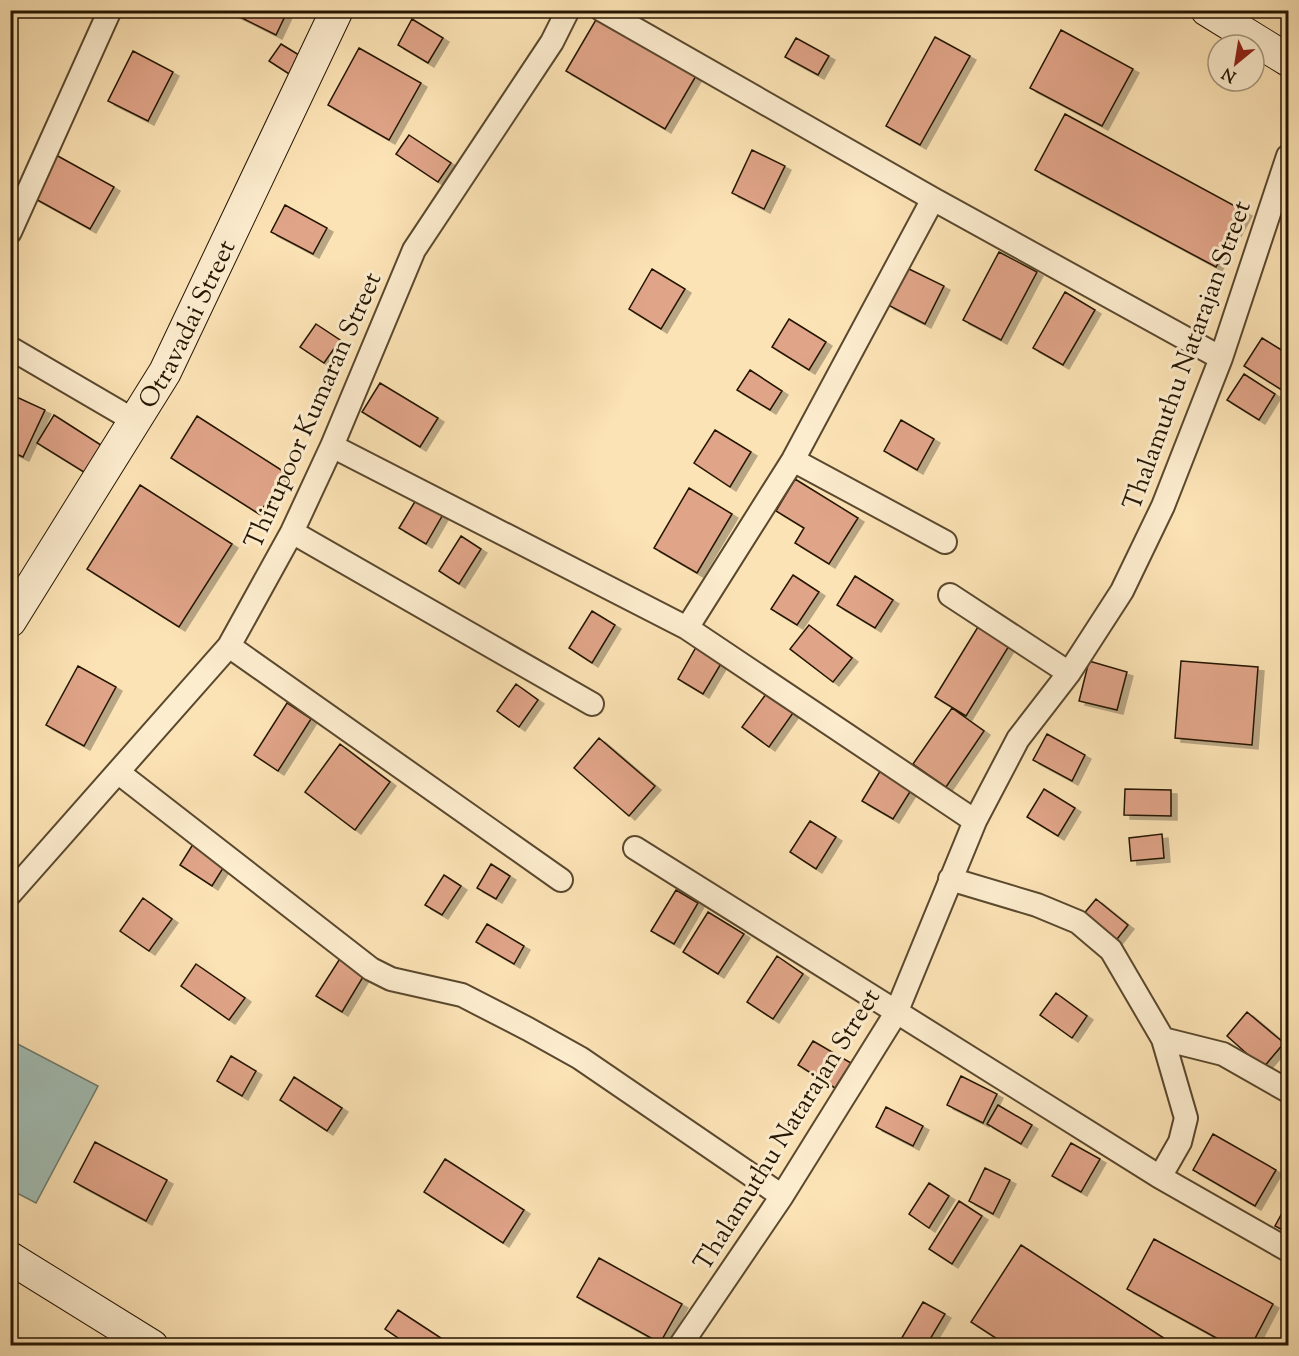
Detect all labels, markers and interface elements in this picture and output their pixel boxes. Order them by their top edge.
north arrow [1206,33,1266,93]
text: N [1218,61,1241,87]
street label: Thalamuthu Natarajan Street [1115,196,1262,516]
street label: Otravadai Street [130,234,246,417]
street label: Thirupoor Kumaran Street [236,267,392,555]
street label: Thalamuthu Natarajan Street [686,982,890,1279]

